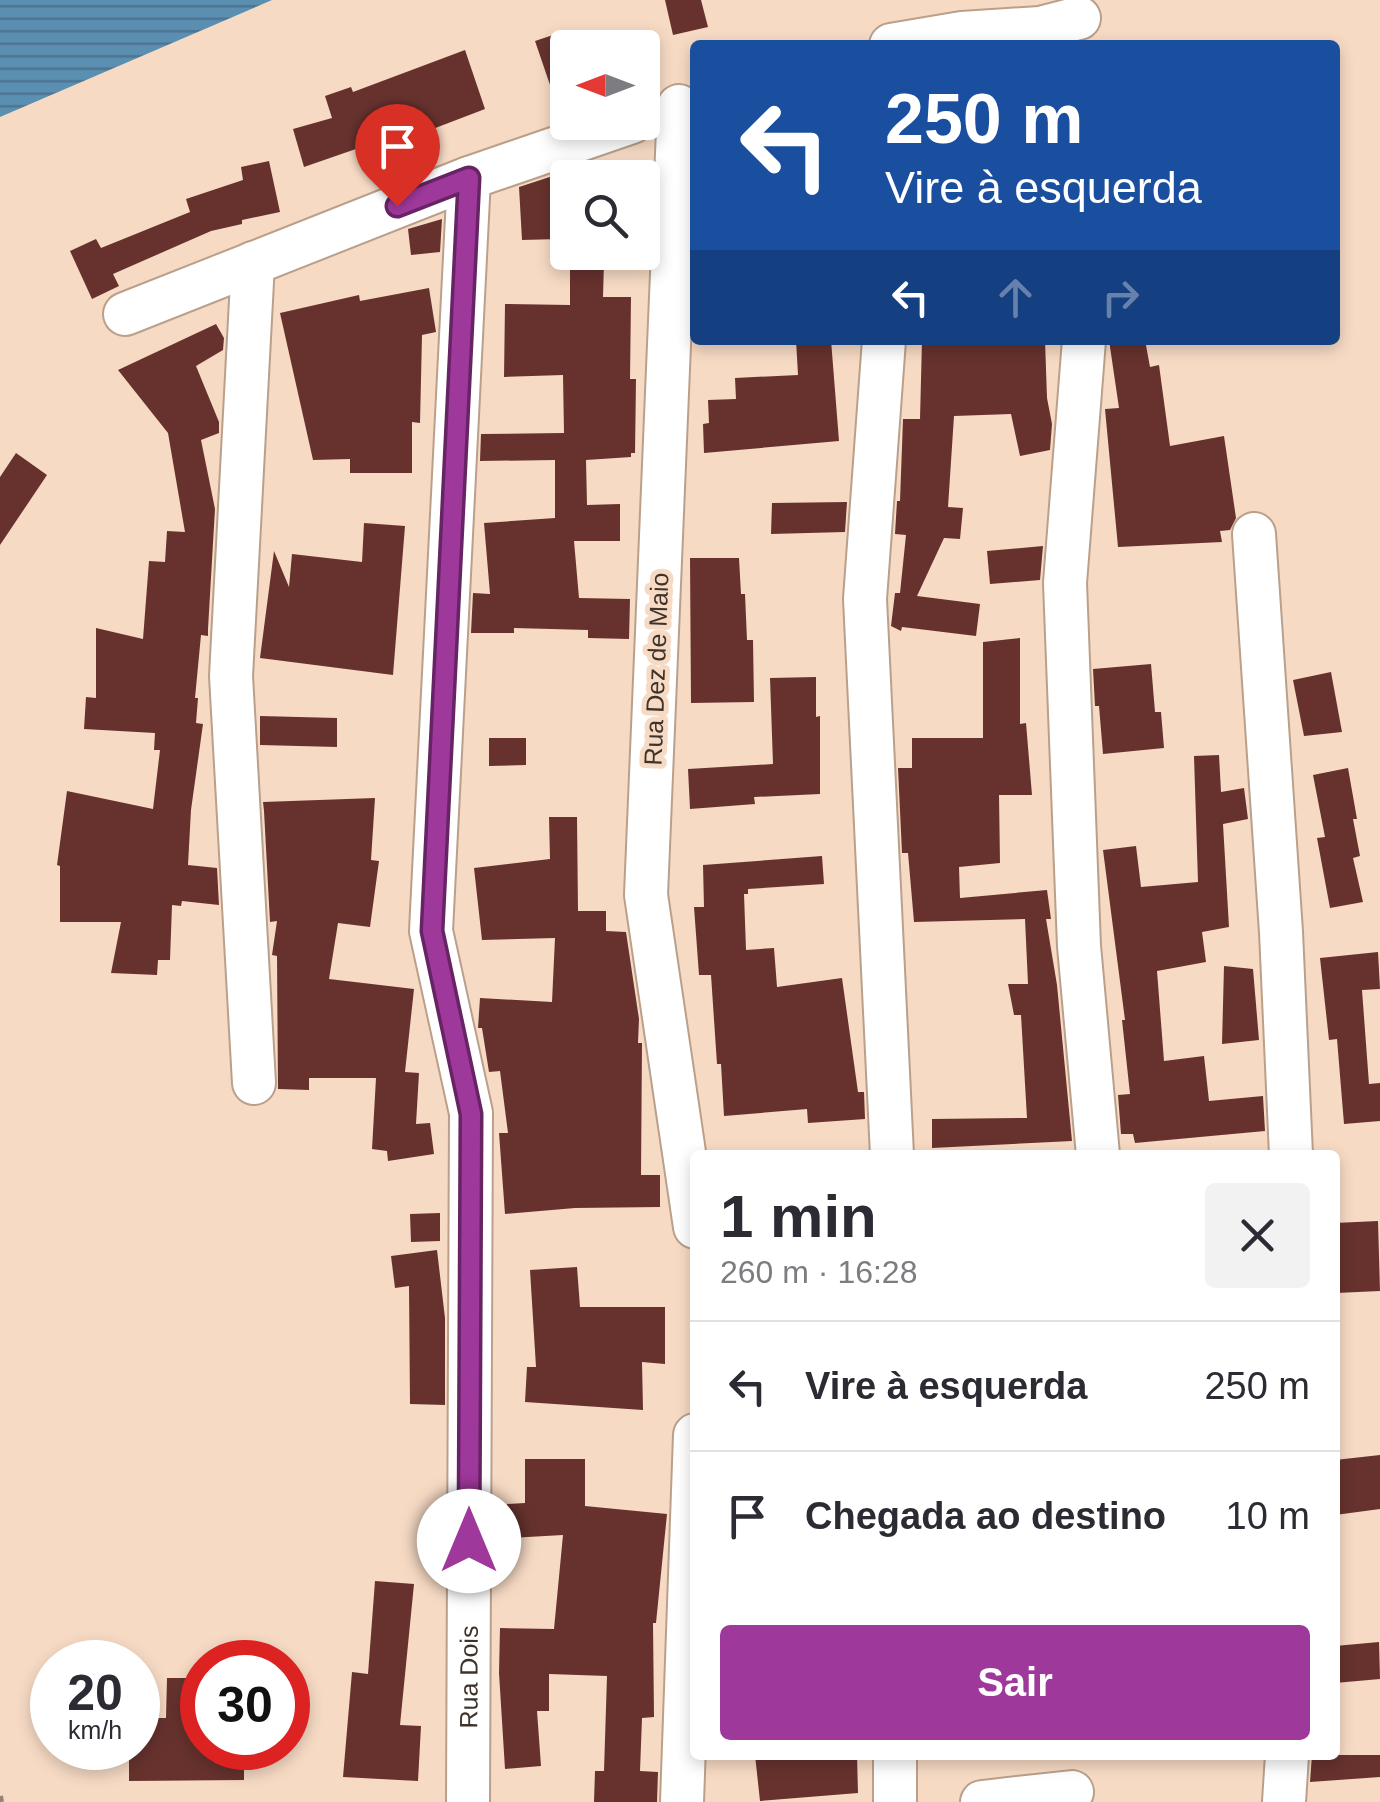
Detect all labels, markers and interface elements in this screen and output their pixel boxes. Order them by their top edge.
north arrow [550,30,660,140]
map controls [550,30,660,270]
icon: left [720,80,850,210]
text: 250 m [885,80,1083,158]
pin [355,104,440,207]
icon: arrive [370,119,425,174]
button: search [550,160,660,270]
text: Vire à esquerda [885,162,1202,213]
icon: left [883,270,938,325]
icon: ahead [988,270,1043,325]
icon: right [1093,270,1148,325]
street label: Rua Dez de Maio [639,572,673,766]
text: 1 min [720,1183,877,1250]
button: close [1205,1183,1310,1288]
text: 260 m · 16:28 [720,1254,917,1290]
icon: left [720,1359,775,1414]
text: Vire à esquerda [805,1365,1087,1407]
text: 250 m [1204,1365,1310,1407]
position arrow [417,1489,521,1593]
icon: arrive [720,1489,775,1544]
text: Chegada ao destino [805,1495,1166,1537]
text: 10 m [1226,1495,1310,1537]
button: Sair [720,1625,1310,1740]
street label: Rua Dois [454,1626,483,1728]
speed limit sign: 30 [180,1640,310,1770]
text: 20 [67,1665,123,1721]
text: km/h [68,1716,122,1744]

